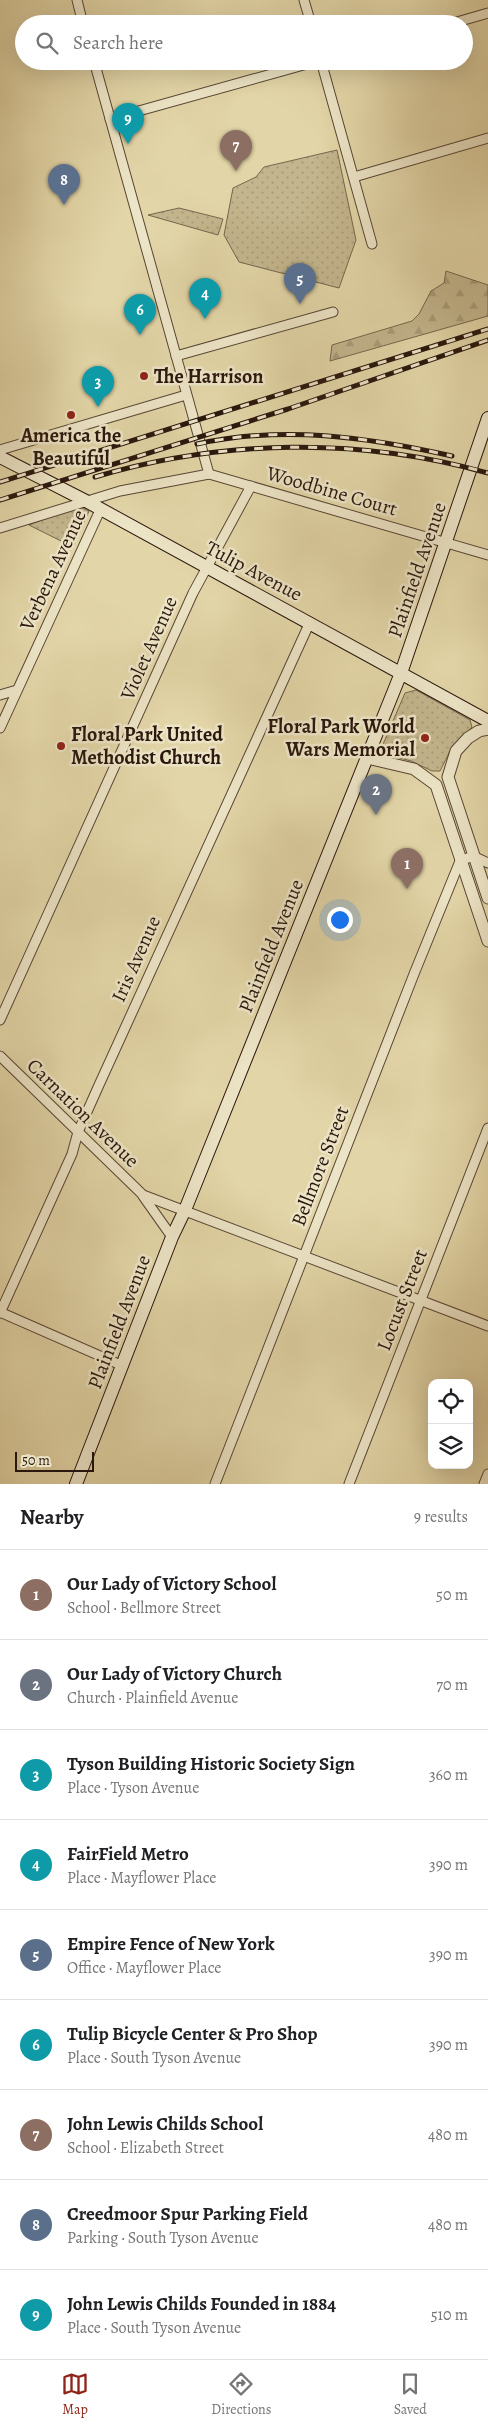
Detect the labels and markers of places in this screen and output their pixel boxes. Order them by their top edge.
pin: 9 [112,103,144,144]
pin: 7 [220,130,252,171]
pin: 8 [48,164,80,205]
pin: 5 [284,263,316,304]
pin: 4 [189,278,221,319]
pin: 6 [124,294,156,335]
place label: The Harrison [154,363,264,390]
pin: 3 [82,366,114,407]
marker: The Harrison [138,370,150,382]
marker: America the Beautiful [65,409,77,421]
place label: America the Beautiful [20,422,121,472]
place label: Floral Park World Wars Memorial [267,713,416,763]
place label: Floral Park United Methodist Church [71,721,223,771]
marker: Floral Park World Wars Memorial [419,732,431,744]
marker: Floral Park United Methodist Church [55,740,67,752]
pin: 2 [360,774,392,815]
pin: 1 [391,848,423,889]

